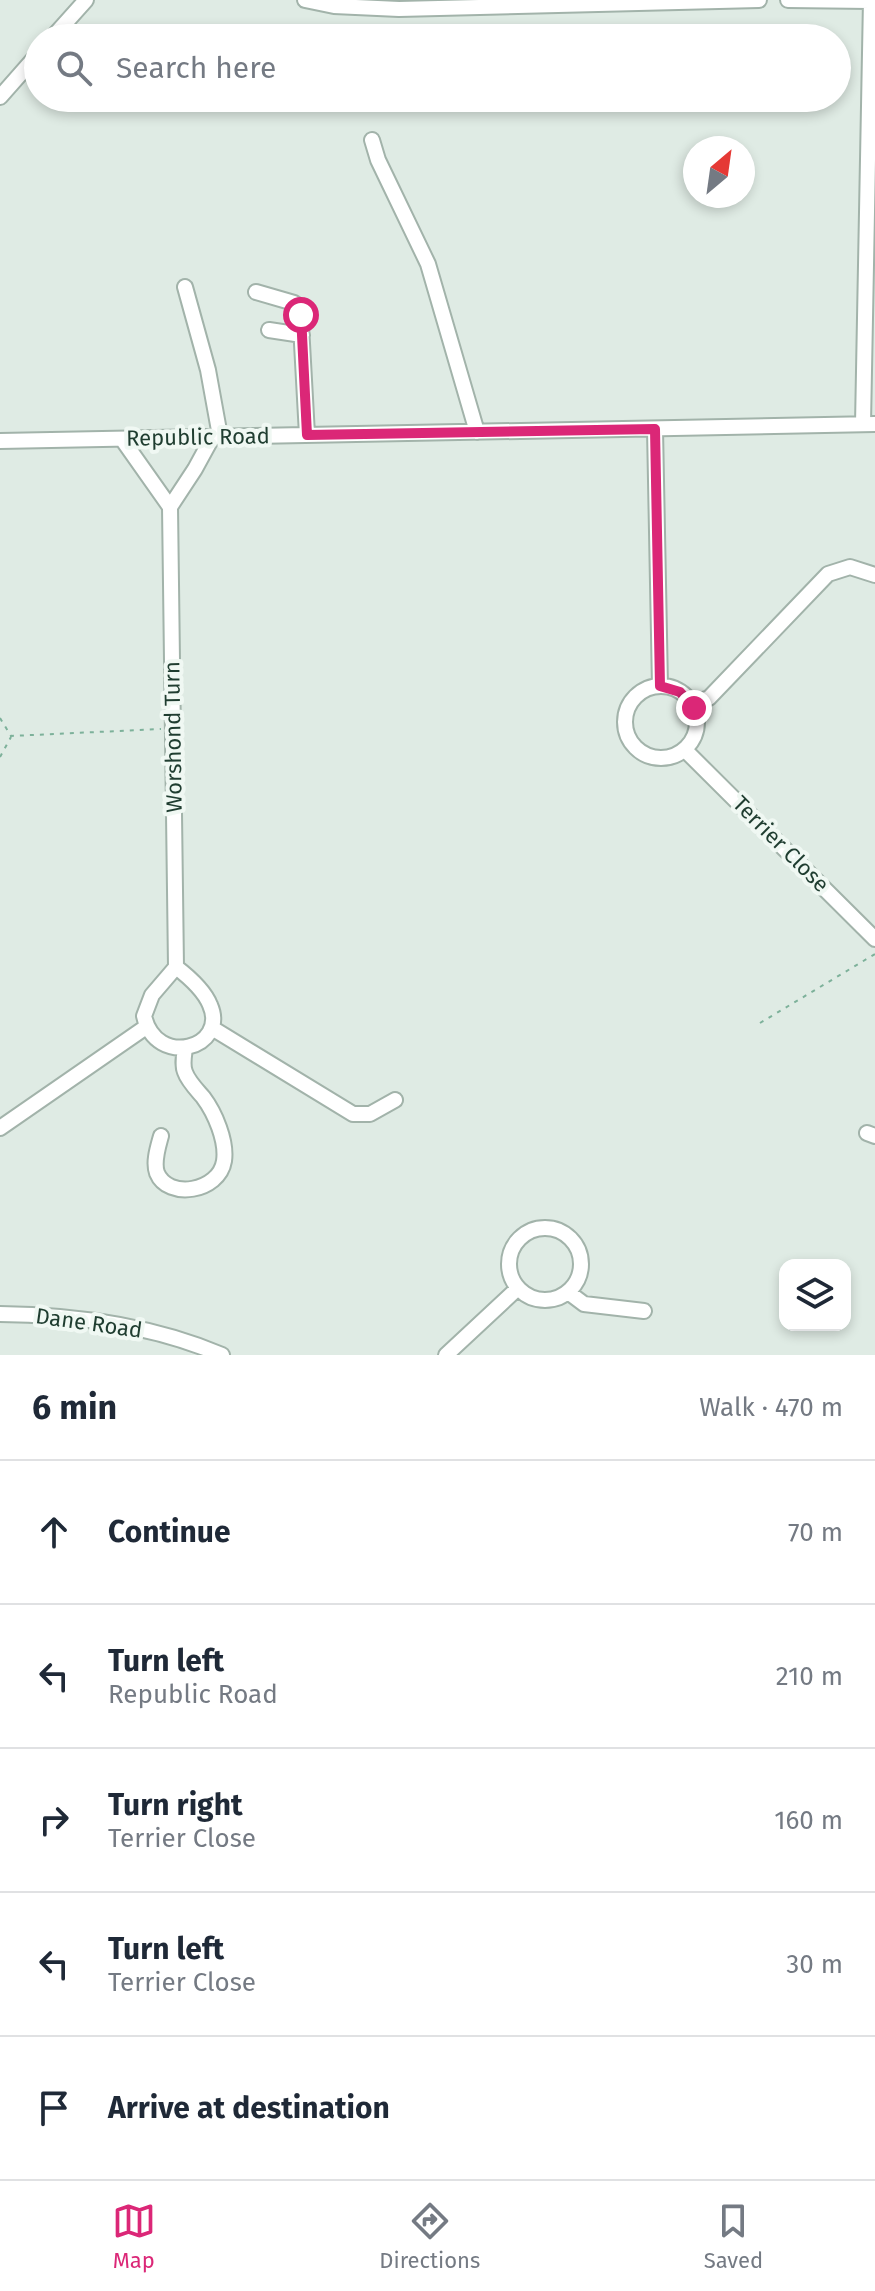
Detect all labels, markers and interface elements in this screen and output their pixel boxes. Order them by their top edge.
search box [24,24,851,112]
icon: search [52,46,96,90]
text: Search here [116,50,276,86]
north arrow [683,136,755,208]
route start [283,297,319,333]
street label: Republic Road [126,422,270,452]
street label: Worshond Turn [158,661,188,813]
route end [676,690,712,726]
street label: Terrier Close [727,790,835,898]
map controls [779,1259,851,1331]
button: layers [779,1259,851,1331]
street label: Dane Road [34,1302,144,1344]
text: 6 min [32,1387,117,1428]
text: Walk · 470 m [699,1392,843,1423]
icon: ahead [32,1510,76,1554]
text: Continue [108,1514,231,1550]
text: 70 m [788,1517,843,1548]
text: Turn left [108,1643,224,1679]
icon: left [32,1654,76,1698]
text: 210 m [776,1661,843,1692]
text: Republic Road [108,1679,278,1710]
text: Turn right [108,1787,243,1823]
icon: right [32,1798,76,1842]
text: 160 m [774,1805,843,1836]
text: Terrier Close [108,1823,256,1854]
text: Turn left [108,1931,224,1967]
icon: left [32,1942,76,1986]
text: 30 m [786,1949,843,1980]
text: Terrier Close [108,1967,256,1998]
icon: arrive [32,2086,76,2130]
text: Arrive at destination [108,2090,390,2126]
tab: Map [112,2199,156,2274]
tab: Directions [379,2199,480,2274]
tab: Saved [704,2199,763,2274]

